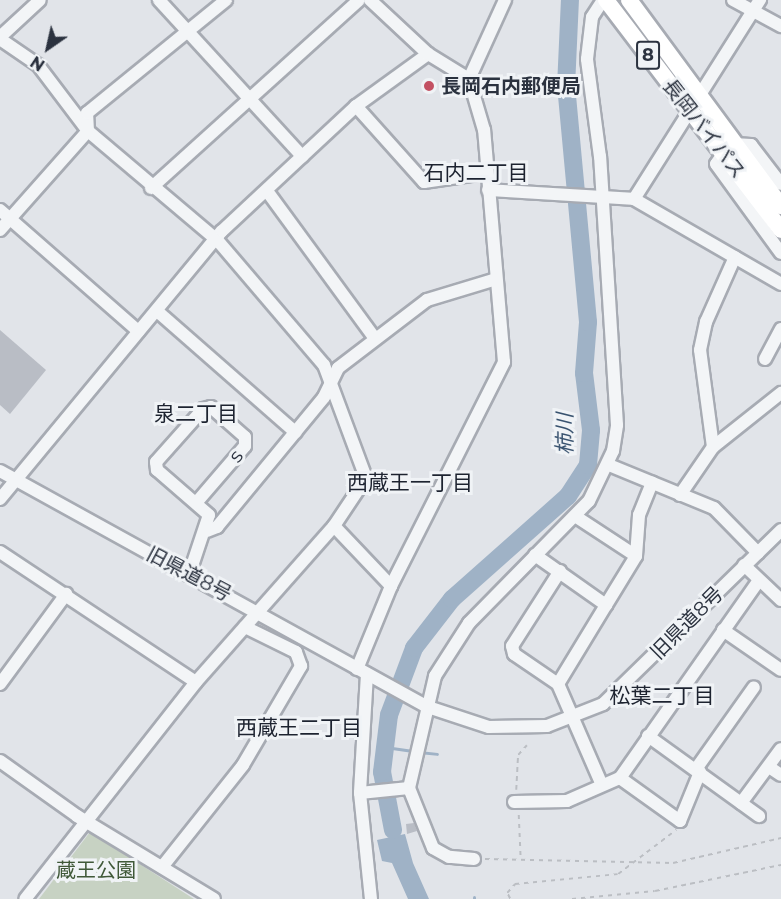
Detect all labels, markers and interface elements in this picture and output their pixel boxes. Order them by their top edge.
north arrow [18,18,78,78]
road number: 8 [636,40,660,70]
text: N [27,52,48,75]
place label: 長岡石内郵便局 [441,74,581,98]
street label: 長岡バイパス [658,74,750,184]
marker: 長岡石内郵便局 [422,79,436,93]
district label: 石内二丁目 [424,160,528,186]
district label: 泉二丁目 [154,401,238,427]
water label: 柿川 [552,413,578,455]
street label: s [224,445,248,467]
district label: 西蔵王一丁目 [347,470,473,496]
street label: 旧県道8号 [142,542,236,606]
street label: 旧県道8号 [646,582,728,664]
district label: 松葉二丁目 [610,683,714,709]
district label: 西蔵王二丁目 [236,715,362,741]
park label: 蔵王公園 [56,858,136,882]

